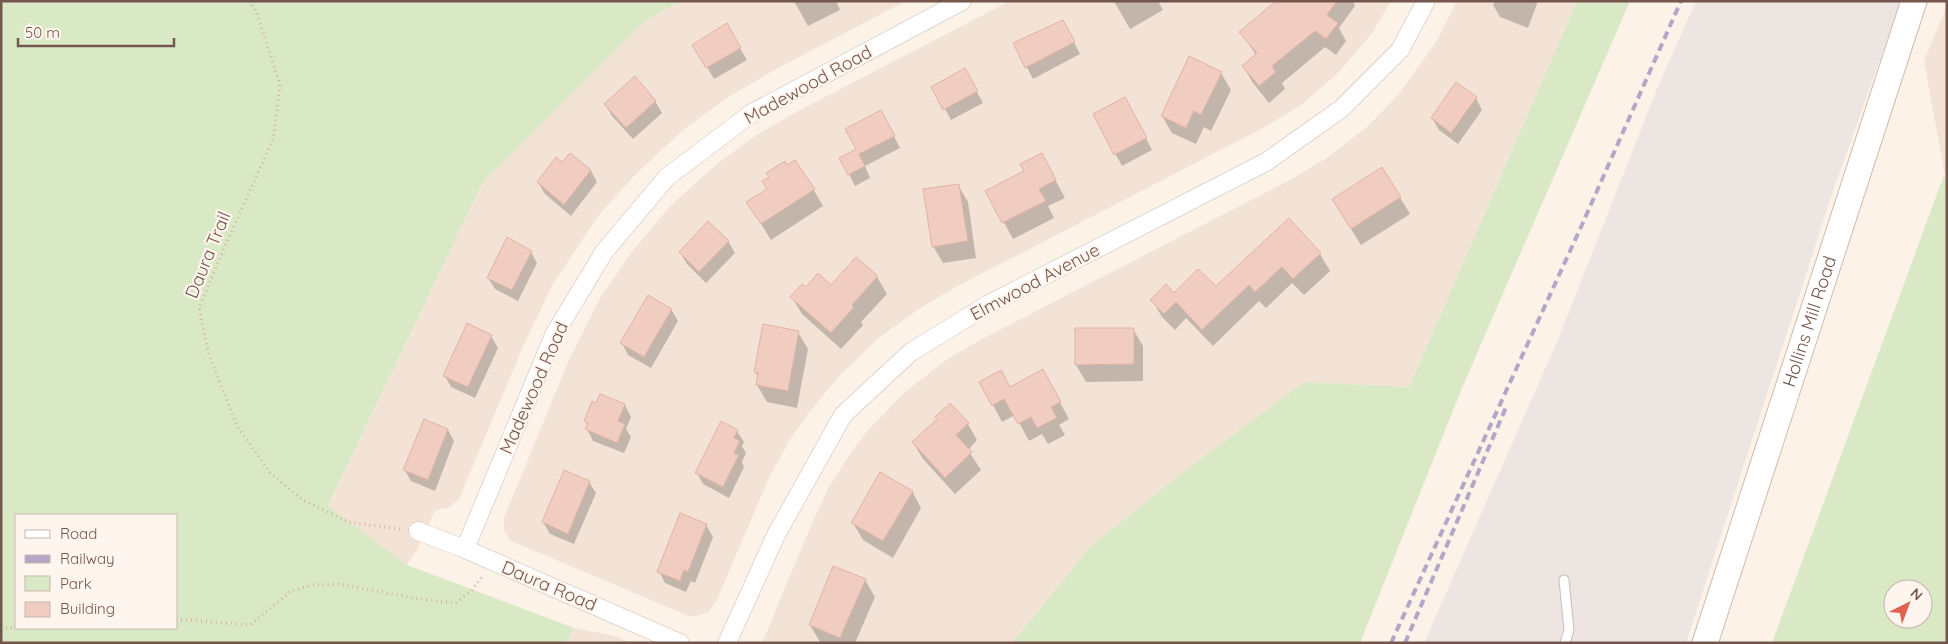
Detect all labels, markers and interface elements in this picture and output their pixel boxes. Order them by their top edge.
scale bar [18,15,174,47]
text: 50 m [25,23,60,42]
street label: Madewood Road [740,40,876,129]
street label: Daura Trail [180,208,235,302]
street label: Elmwood Avenue [966,238,1103,325]
street label: Hollins Mill Road [1777,253,1841,390]
street label: Madewood Road [494,318,573,458]
legend [15,514,178,629]
text: Road [60,524,97,543]
text: Railway [60,549,115,568]
street label: Daura Road [498,555,600,616]
text: Park [60,574,92,593]
north arrow [1883,579,1933,629]
text: N [1907,584,1927,604]
text: Building [60,599,115,618]

